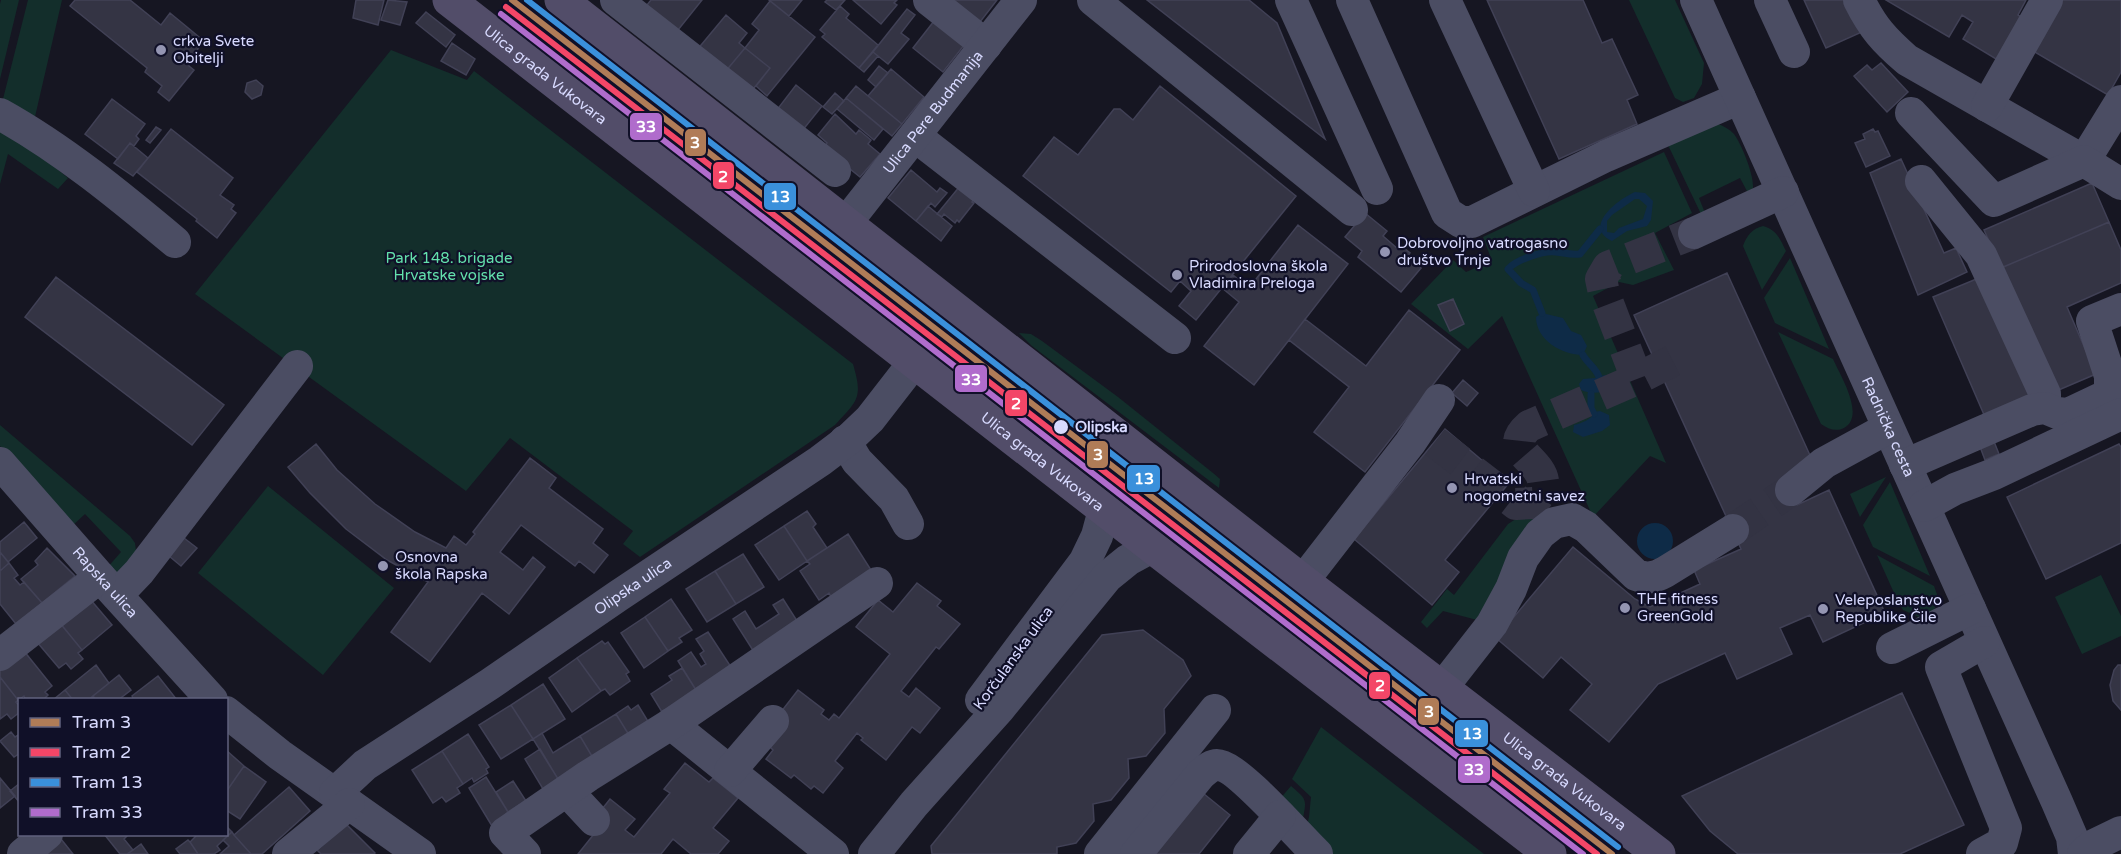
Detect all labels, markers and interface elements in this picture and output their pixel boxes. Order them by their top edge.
street label: Ulica grada Vukovara [480,21,610,128]
place label: crkva Svete Obitelji [173,32,254,67]
marker: crkva Svete Obitelji [154,43,168,57]
street label: Ulica Pere Budmanija [879,47,987,177]
line badge: 33 [629,112,663,141]
text: 33 [636,117,656,137]
line badge: 3 [684,128,707,157]
text: 3 [690,133,700,153]
line badge: 2 [712,161,735,190]
text: 2 [718,167,728,187]
line badge: 13 [763,182,797,211]
text: 13 [770,187,790,207]
place label: Dobrovoljno vatrogasno društvo Trnje [1397,234,1568,269]
marker: Dobrovoljno vatrogasno društvo Trnje [1378,245,1392,259]
park label: Park 148. brigade Hrvatske vojske [386,249,512,284]
place label: Prirodoslovna škola Vladimira Preloga [1189,257,1328,292]
marker: Prirodoslovna škola Vladimira Preloga [1170,268,1184,282]
line badge: 33 [954,364,988,393]
text: 33 [961,370,981,390]
street label: Radnička cesta [1858,374,1918,480]
line badge: 2 [1004,389,1028,417]
text: 2 [1011,394,1021,414]
street label: Ulica grada Vukovara [977,408,1108,515]
marker: Olipska [1052,418,1070,436]
place label: Olipska [1075,418,1128,437]
line badge: 3 [1086,440,1109,469]
text: 3 [1093,445,1103,465]
line badge: 13 [1126,464,1161,493]
text: 13 [1134,469,1154,489]
place label: Hrvatski nogometni savez [1464,470,1585,505]
marker: Hrvatski nogometni savez [1445,481,1459,495]
street label: Rapska ulica [69,543,142,621]
place label: Osnovna škola Rapska [395,548,488,583]
street label: Olipska ulica [591,554,675,619]
marker: Osnovna škola Rapska [376,559,390,573]
place label: THE fitness GreenGold [1637,590,1718,625]
place label: Veleposlanstvo Republike Čile [1835,591,1942,626]
marker: THE fitness GreenGold [1618,601,1632,615]
marker: Veleposlanstvo Republike Čile [1816,602,1830,616]
street label: Korčulanska ulica [969,603,1057,713]
line badge: 2 [1368,671,1391,700]
text: 2 [1375,676,1385,696]
line badge: 3 [1417,697,1440,726]
legend [18,698,228,836]
text: 3 [1424,702,1434,722]
text: Tram 3 [72,711,131,733]
line badge: 13 [1454,719,1489,748]
text: 13 [1462,724,1482,744]
street label: Ulica grada Vukovara [1499,728,1630,835]
text: Tram 2 [72,741,131,763]
line badge: 33 [1457,755,1491,784]
text: 33 [1464,760,1484,780]
text: Tram 13 [72,771,143,793]
text: Tram 33 [72,801,143,823]

